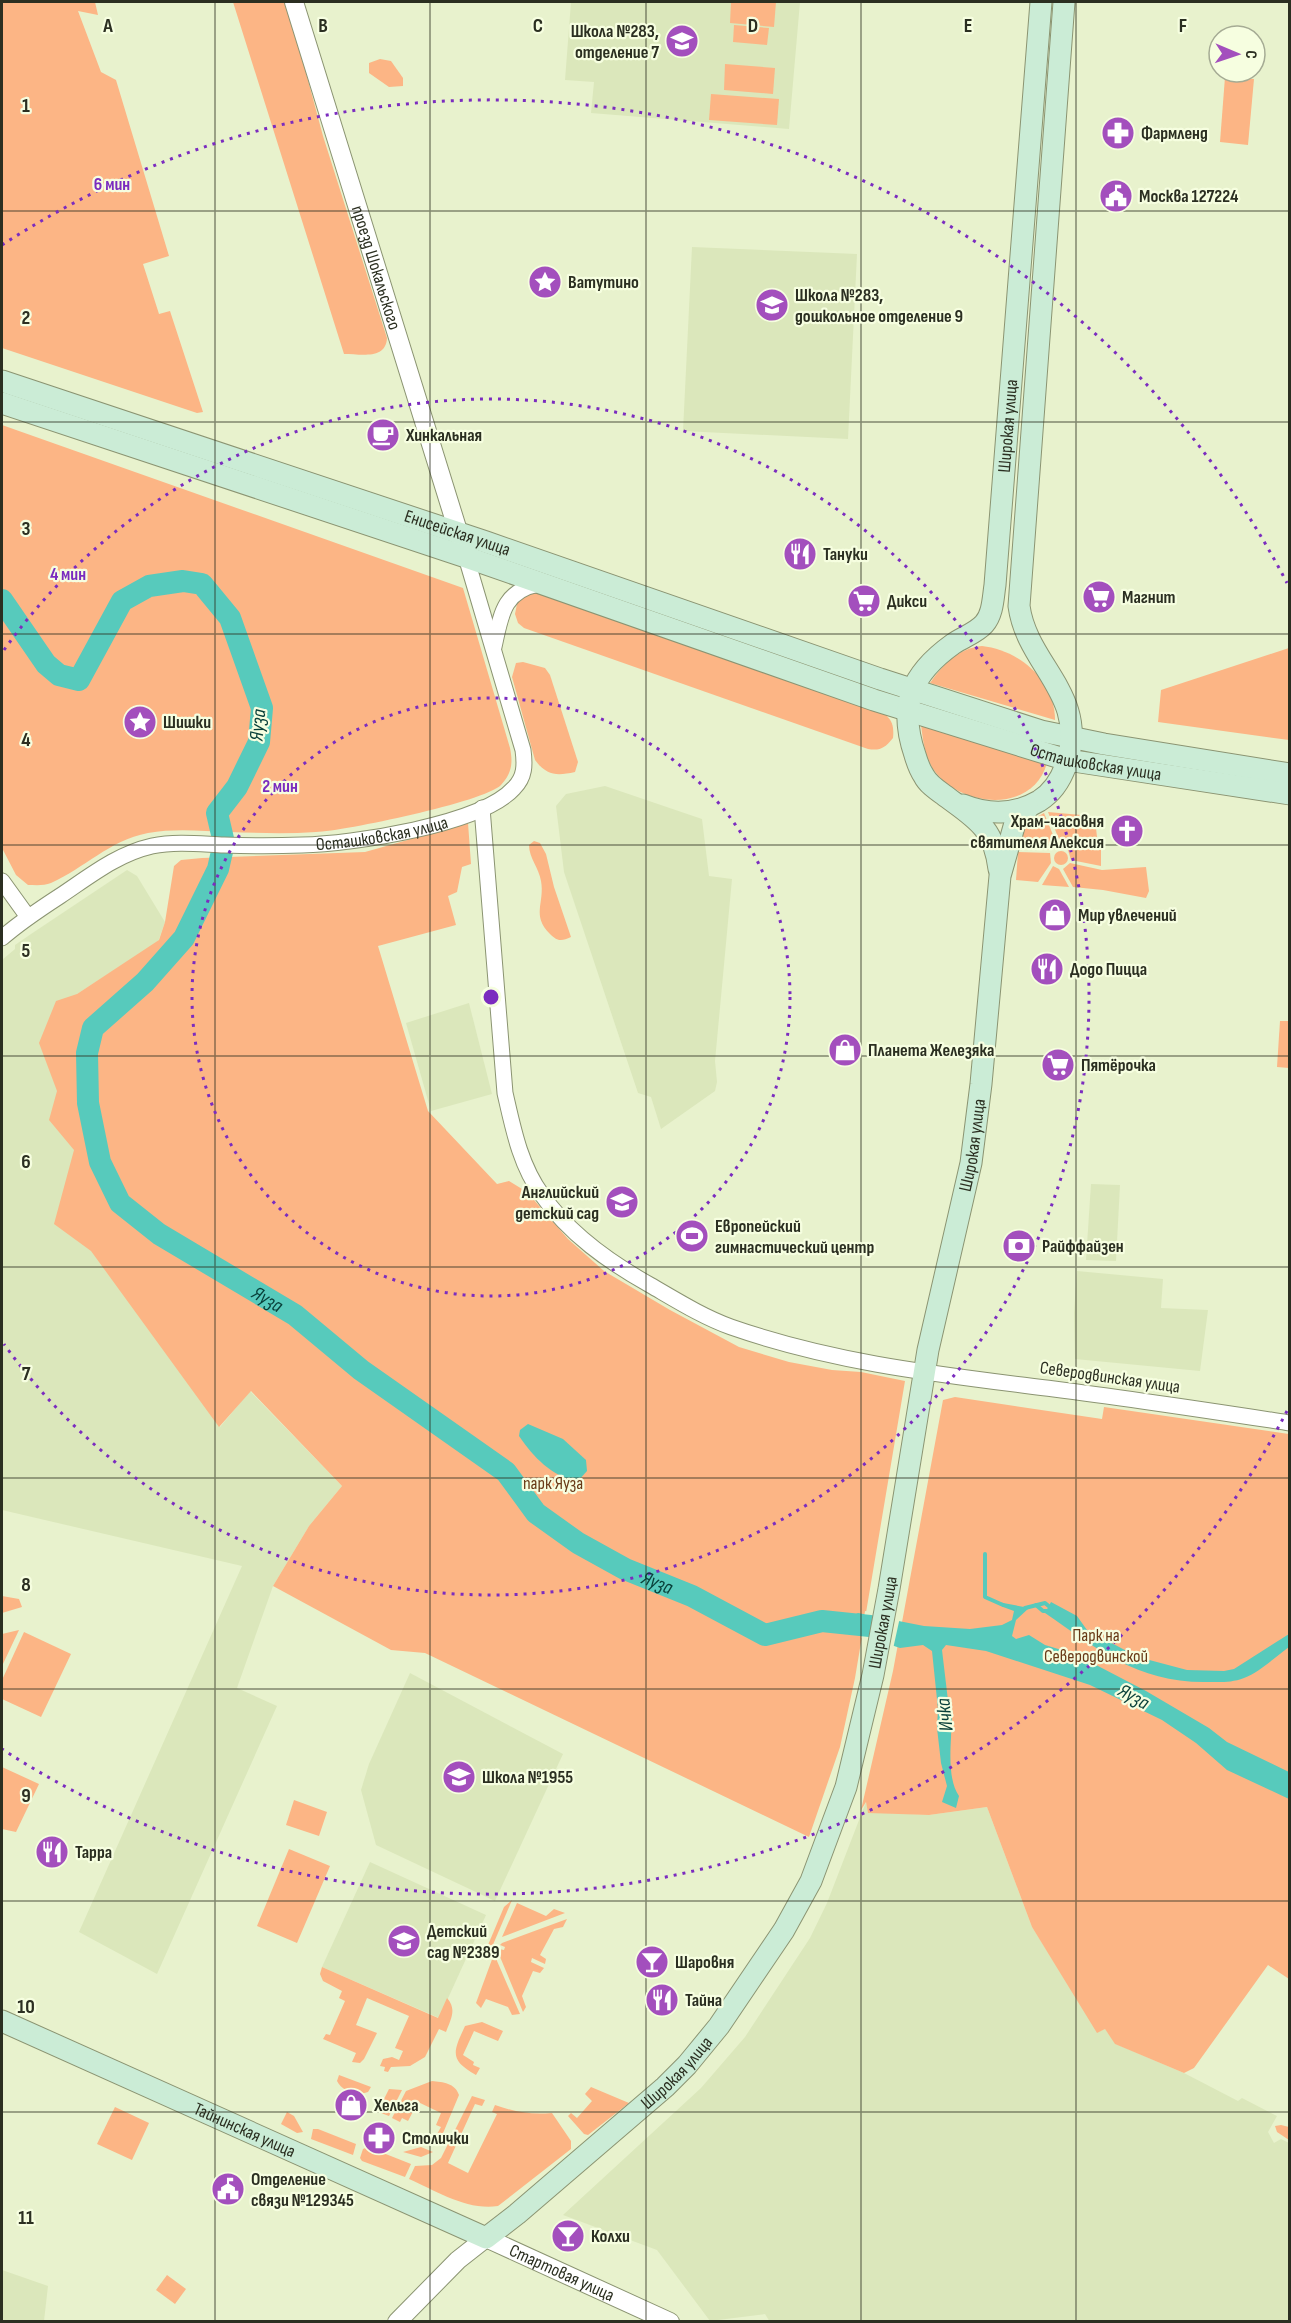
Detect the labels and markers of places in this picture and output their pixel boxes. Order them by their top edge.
place label: Школа №283, отделение 7 [571,21,659,63]
school or university icon: Школа №283, отделение 7 [664,23,700,59]
pharmacy icon: Фармленд [1100,115,1136,151]
place label: Фармленд [1141,123,1208,144]
public building icon: Москва 127224 [1098,178,1134,214]
place label: Москва 127224 [1139,186,1239,207]
place icon: Ватутино [527,264,563,300]
place label: Ватутино [568,272,639,293]
place label: Школа №283, дошкольное отделение 9 [795,285,963,327]
school or university icon: Школа №283, дошкольное отделение 9 [754,287,790,323]
cafe icon: Хинкальная [365,417,401,453]
place label: Хинкальная [405,425,482,446]
restaurant icon: Тануки [782,536,818,572]
place label: Тануки [823,544,868,565]
supermarket icon: Магнит [1081,579,1117,615]
supermarket icon: Дикси [846,583,882,619]
place label: Магнит [1122,587,1176,608]
place label: Дикси [887,591,927,612]
place icon: Шишки [122,704,158,740]
place label: Шишки [163,712,211,733]
place label: Храм-часовня святителя Алексия [970,811,1104,853]
church icon: Храм-часовня святителя Алексия [1109,813,1145,849]
shop icon: Мир увлечений [1037,897,1073,933]
place label: Мир увлечений [1078,905,1177,926]
restaurant icon: Додо Пицца [1029,951,1065,987]
place label: Додо Пицца [1070,959,1147,980]
centre of rings [481,987,501,1007]
shop icon: Планета Железяка [827,1032,863,1068]
place label: Планета Железяка [868,1040,994,1061]
supermarket icon: Пятёрочка [1040,1047,1076,1083]
place label: Пятёрочка [1081,1055,1156,1076]
place label: Английский детский сад [515,1182,599,1224]
school or university icon: Английский детский сад [604,1184,640,1220]
place label: Европейский гимнастический центр [715,1216,874,1258]
sports icon: Европейский гимнастический центр [674,1218,710,1254]
bank icon: Райффайзен [1001,1228,1037,1264]
place label: Райффайзен [1042,1236,1124,1257]
school or university icon: Школа №1955 [441,1759,477,1795]
place label: Школа №1955 [482,1767,573,1788]
restaurant icon: Тарра [34,1834,70,1870]
place label: Тарра [75,1842,112,1863]
place label: Детский сад №2389 [427,1921,500,1963]
school or university icon: Детский сад №2389 [386,1923,422,1959]
bar icon: Шаровня [634,1944,670,1980]
place label: Шаровня [675,1952,734,1973]
restaurant icon: Тайна [644,1982,680,2018]
place label: Тайна [685,1990,722,2011]
shop icon: Хельга [333,2087,369,2123]
place label: Хельга [373,2095,419,2116]
pharmacy icon: Столички [361,2120,397,2156]
place label: Столички [402,2128,469,2149]
place label: Отделение связи №129345 [251,2169,354,2211]
public building icon: Отделение связи №129345 [210,2171,246,2207]
bar icon: Колхи [550,2218,586,2254]
place label: Колхи [591,2226,630,2247]

